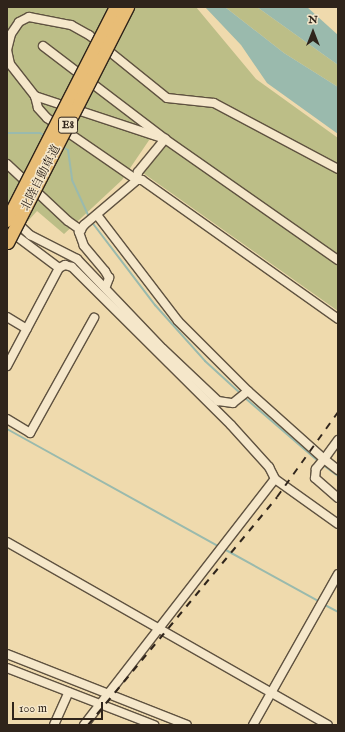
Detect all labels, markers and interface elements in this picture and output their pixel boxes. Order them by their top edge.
north arrow [293,12,333,52]
text: N [308,13,318,27]
road number: E8 [58,116,78,134]
street label: 北陸自動車道 [18,143,64,213]
scale bar [14,694,105,720]
text: 100 m [19,701,47,716]

